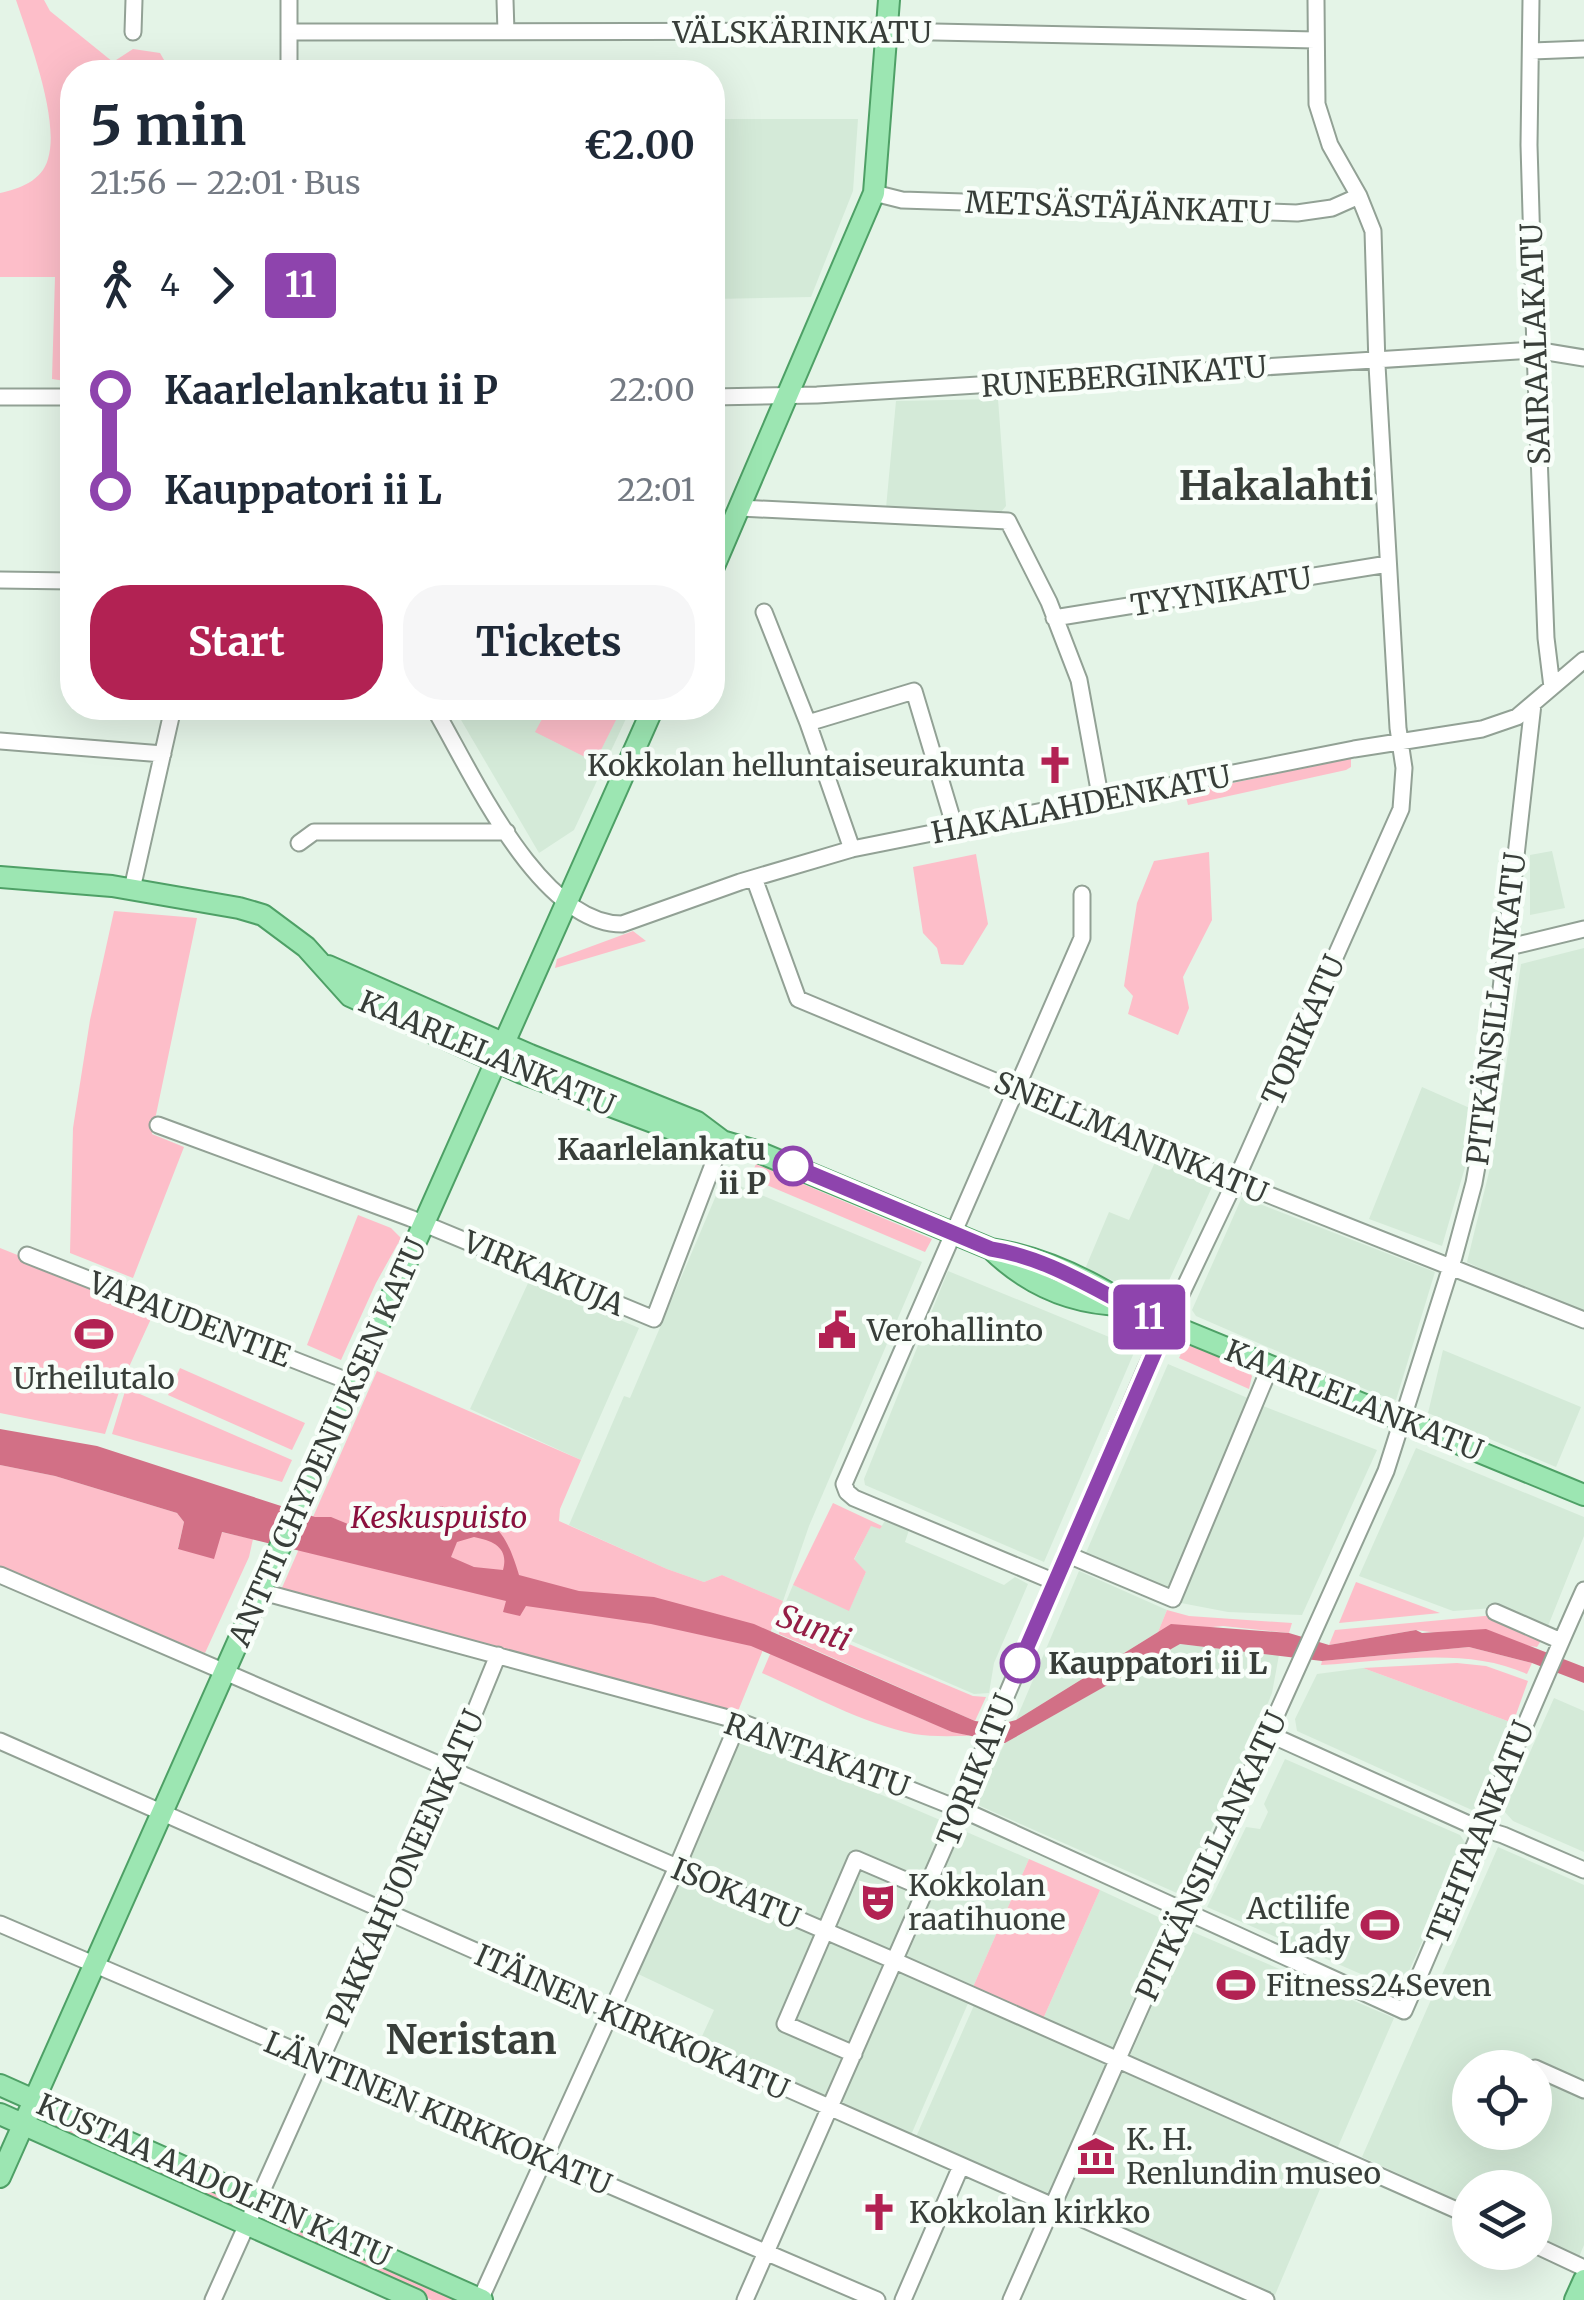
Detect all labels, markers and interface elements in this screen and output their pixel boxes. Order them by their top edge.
street label: VÄLSKÄRINKATU [671,13,932,51]
text: 5 min [90,91,246,160]
text: €2.00 [584,122,695,169]
text: 21:56 – 22:01 · Bus [90,163,361,203]
street label: METSÄSTÄJÄNKATU [965,183,1271,231]
street label: SAIRAALAKATU [1512,222,1558,466]
icon: walk [90,258,145,313]
icon: forward [195,258,250,313]
text: 11 [285,263,316,307]
text: 4 [160,265,180,305]
street label: RUNEBERGINKATU [980,347,1268,405]
text: Kaarlelankatu ii P [164,367,498,414]
text: 22:00 [609,370,695,410]
district label: Hakalahti [1179,461,1373,511]
text: Kauppatori ii L [164,467,442,514]
text: 22:01 [617,470,695,510]
street label: TYYNIKATU [1128,558,1314,624]
button: Start [90,585,383,700]
button: Tickets [403,585,695,700]
church icon: Kokkolan helluntaiseurakunta [1034,744,1076,786]
place label: Kokkolan helluntaiseurakunta [587,746,1025,784]
street label: HAKALAHDENKATU [928,756,1234,852]
street label: PITKÄNSILLANKATU [1458,851,1534,1167]
street label: TORIKATU [1253,949,1353,1111]
street label: KAARLELANKATU [353,982,621,1124]
street label: SNELLMANINKATU [989,1062,1273,1212]
place label: Kaarlelankatu ii P [557,1130,766,1202]
marker: Kaarlelankatu ii P [774,1147,812,1185]
street label: VIRKAKUJA [457,1222,631,1324]
street label: ANTTI CHYDENIUKSEN KATU [219,1232,434,1653]
street label: VAPAUDENTIE [83,1263,296,1375]
line badge: 11 [1104,1284,1194,1350]
text: 11 [1133,1295,1165,1339]
public building icon: Verohallinto [816,1309,858,1351]
place label: Verohallinto [866,1311,1043,1349]
sports icon: Urheilutalo [73,1313,115,1355]
street label: KAARLELANKATU [1220,1331,1488,1469]
place label: Urheilutalo [13,1359,175,1397]
park label: Keskuspuisto [350,1498,527,1536]
water label: Sunti [772,1596,856,1660]
marker: Kauppatori ii L [1001,1644,1039,1682]
place label: Kauppatori ii L [1048,1644,1267,1682]
street label: TORIKATU [928,1689,1024,1851]
street label: PAKKAHUONEENKATU [318,1704,492,2032]
street label: RANTAKATU [720,1704,914,1806]
street label: PITKÄNSILLANKATU [1127,1706,1295,2006]
street label: TEHTAANKATU [1418,1715,1542,1949]
street label: ISOKATU [666,1849,806,1937]
place label: Kokkolan raatihuone [908,1866,1066,1938]
theatre icon: Kokkolan raatihuone [857,1881,899,1923]
place label: Actilife Lady [1246,1889,1351,1961]
sports icon: Actilife Lady [1359,1904,1401,1946]
street label: ITÄINEN KIRKKOKATU [469,1936,795,2108]
sports icon: Fitness24Seven [1215,1964,1257,2006]
place label: Fitness24Seven [1266,1966,1492,2004]
district label: Neristan [385,2015,557,2065]
street label: LÄNTINEN KIRKKOKATU [259,2023,617,2203]
map controls [1452,2050,1552,2270]
button: locate [1452,2050,1552,2150]
street label: KUSTAA AADOLFIN KATU [31,2085,397,2275]
place label: K. H. Renlundin museo [1126,2120,1381,2192]
museum icon: K. H. Renlundin museo [1075,2135,1117,2177]
button: layers [1452,2170,1552,2270]
church icon: Kokkolan kirkko [858,2191,900,2233]
place label: Kokkolan kirkko [909,2193,1150,2231]

